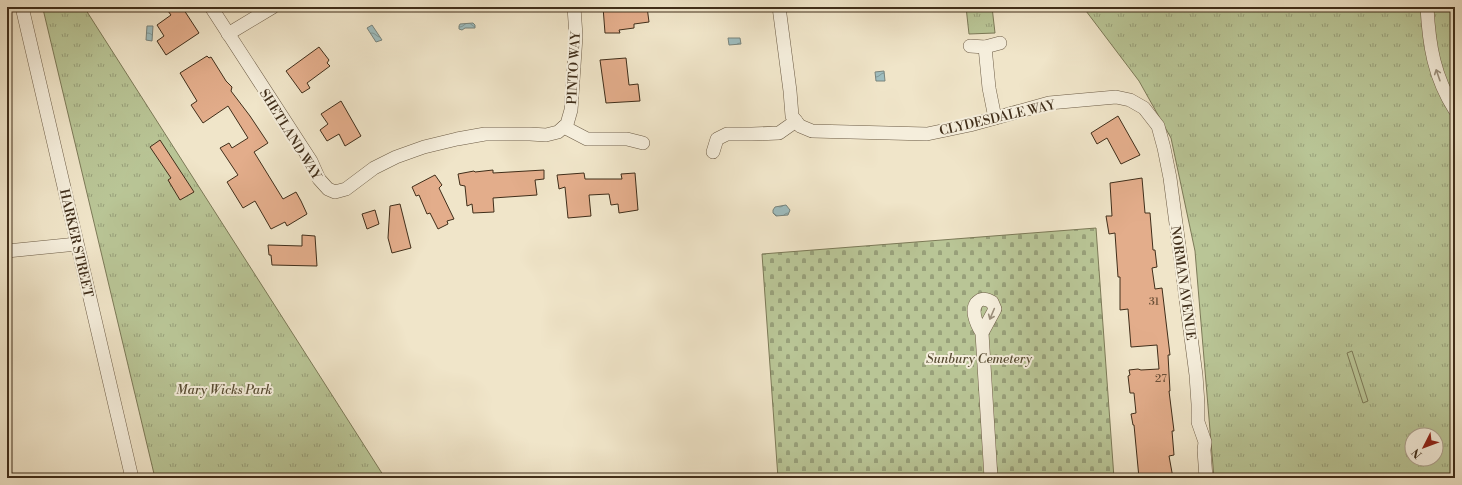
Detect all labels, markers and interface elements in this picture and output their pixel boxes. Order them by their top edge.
street label: PINTO WAY [564,30,584,105]
one-way arrow [1434,70,1442,82]
street label: SHETLAND WAY [256,86,325,184]
street label: CLYDESDALE WAY [938,97,1058,139]
street label: HARKER STREET [56,187,96,299]
street label: NORMAN AVENUE [1167,225,1199,341]
house number: 31 [1149,295,1160,309]
one-way arrow [988,308,995,320]
park label: Sunbury Cemetery [926,351,1032,367]
house number: 27 [1155,372,1167,386]
park label: Mary Wicks Park [176,382,272,398]
north arrow [1404,427,1444,467]
text: N [1409,445,1425,461]

